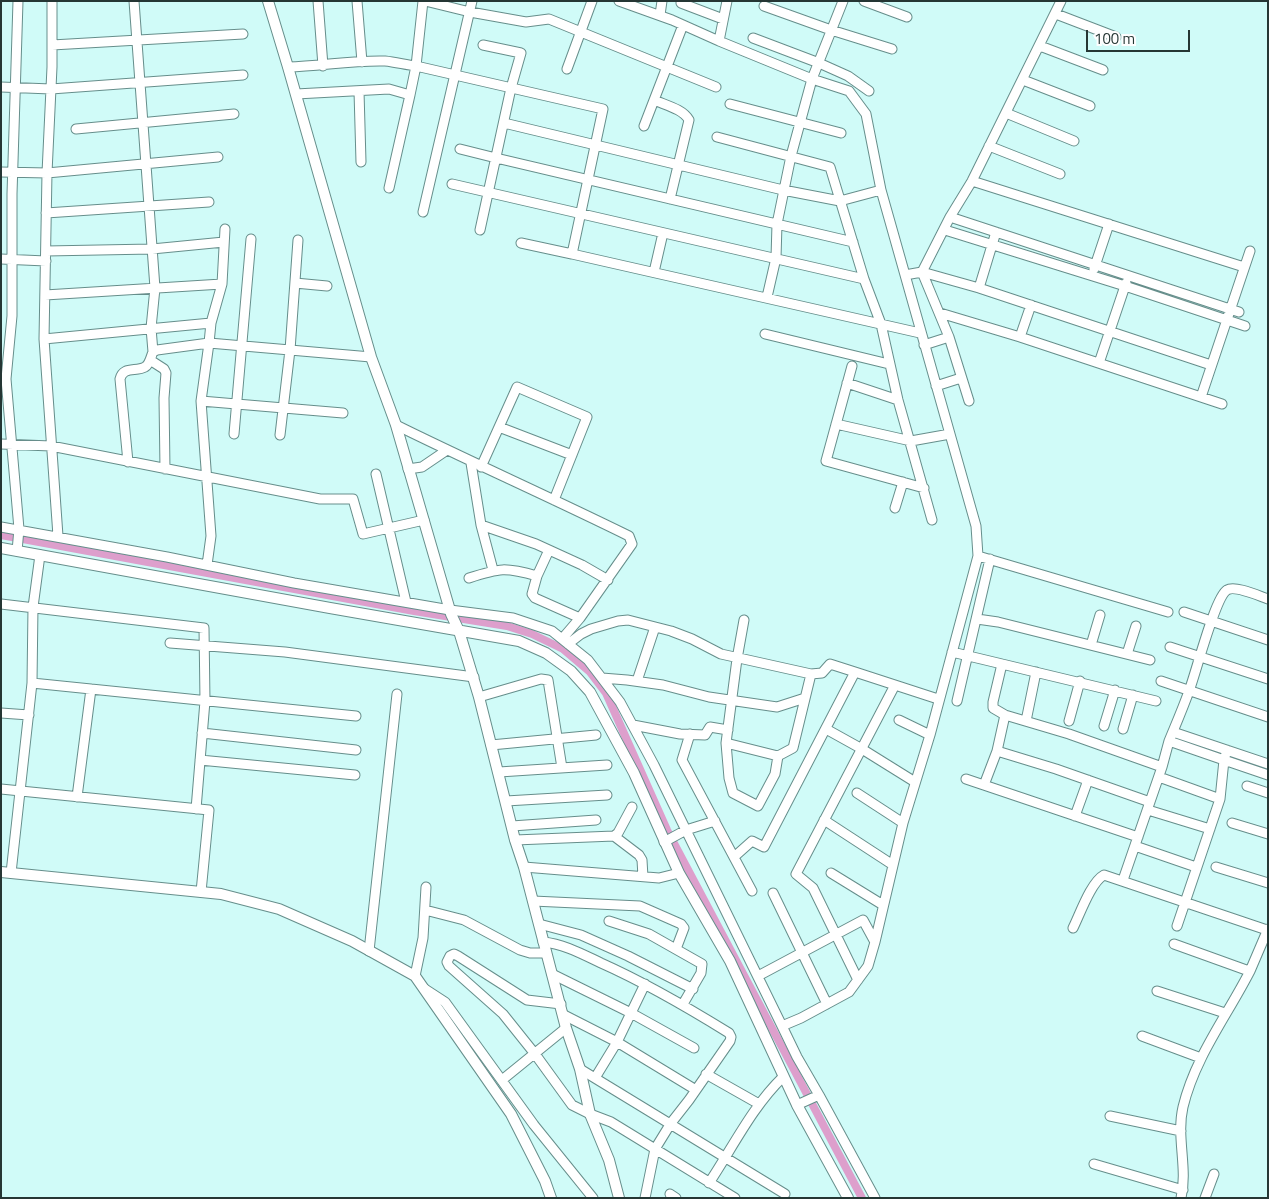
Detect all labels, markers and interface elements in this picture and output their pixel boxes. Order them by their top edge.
scale bar [1089,20,1193,52]
text: 100 m [1094,27,1135,50]

